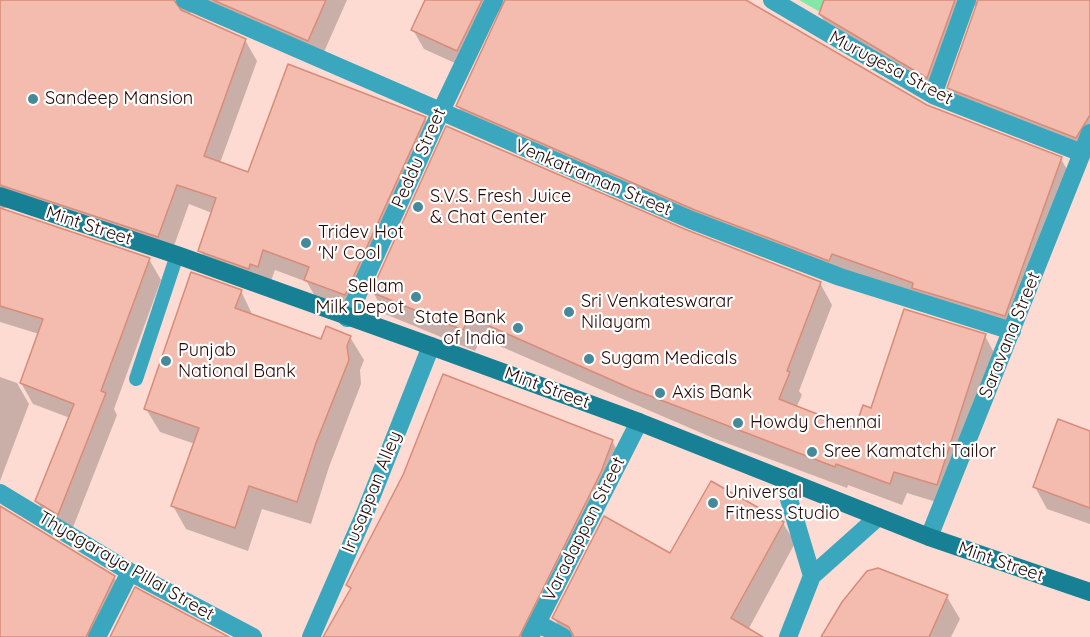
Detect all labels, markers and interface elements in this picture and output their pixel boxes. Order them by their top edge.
street label: Murugesa Street [826,26,956,110]
place label: Sandeep Mansion [45,88,193,110]
marker: Sandeep Mansion [26,92,40,106]
street label: Peddu Street [387,105,451,211]
street label: Venkatraman Street [511,135,675,221]
place label: S.V.S. Fresh Juice & Chat Center [430,186,571,228]
marker: S.V.S. Fresh Juice & Chat Center [411,200,425,214]
street label: Mint Street [43,202,135,250]
place label: Tridev Hot 'N' Cool [318,222,404,264]
marker: Tridev Hot 'N' Cool [299,236,313,250]
street label: Saravana Street [975,269,1045,401]
place label: Sellam Milk Depot [315,276,404,318]
marker: Sellam Milk Depot [409,290,423,304]
place label: Sri Venkateswarar Nilayam [581,291,733,334]
marker: Sri Venkateswarar Nilayam [562,305,576,319]
place label: State Bank of India [415,307,506,350]
marker: State Bank of India [511,321,525,335]
place label: Punjab National Bank [178,340,296,382]
place label: Sugam Medicals [601,348,737,370]
marker: Sugam Medicals [582,352,596,366]
marker: Punjab National Bank [159,354,173,368]
street label: Mint Street [501,363,593,413]
place label: Axis Bank [672,382,752,404]
marker: Axis Bank [653,386,667,400]
place label: Howdy Chennai [750,412,881,434]
marker: Howdy Chennai [731,416,745,430]
street label: Irusappan Alley [338,428,406,556]
place label: Sree Kamatchi Tailor [824,441,996,463]
marker: Sree Kamatchi Tailor [805,445,819,459]
street label: Varadappan Street [538,453,630,605]
place label: Universal Fitness Studio [725,482,840,524]
marker: Universal Fitness Studio [706,496,720,510]
street label: Thyagaraya Pillai Street [34,507,218,625]
street label: Mint Street [955,537,1047,587]

